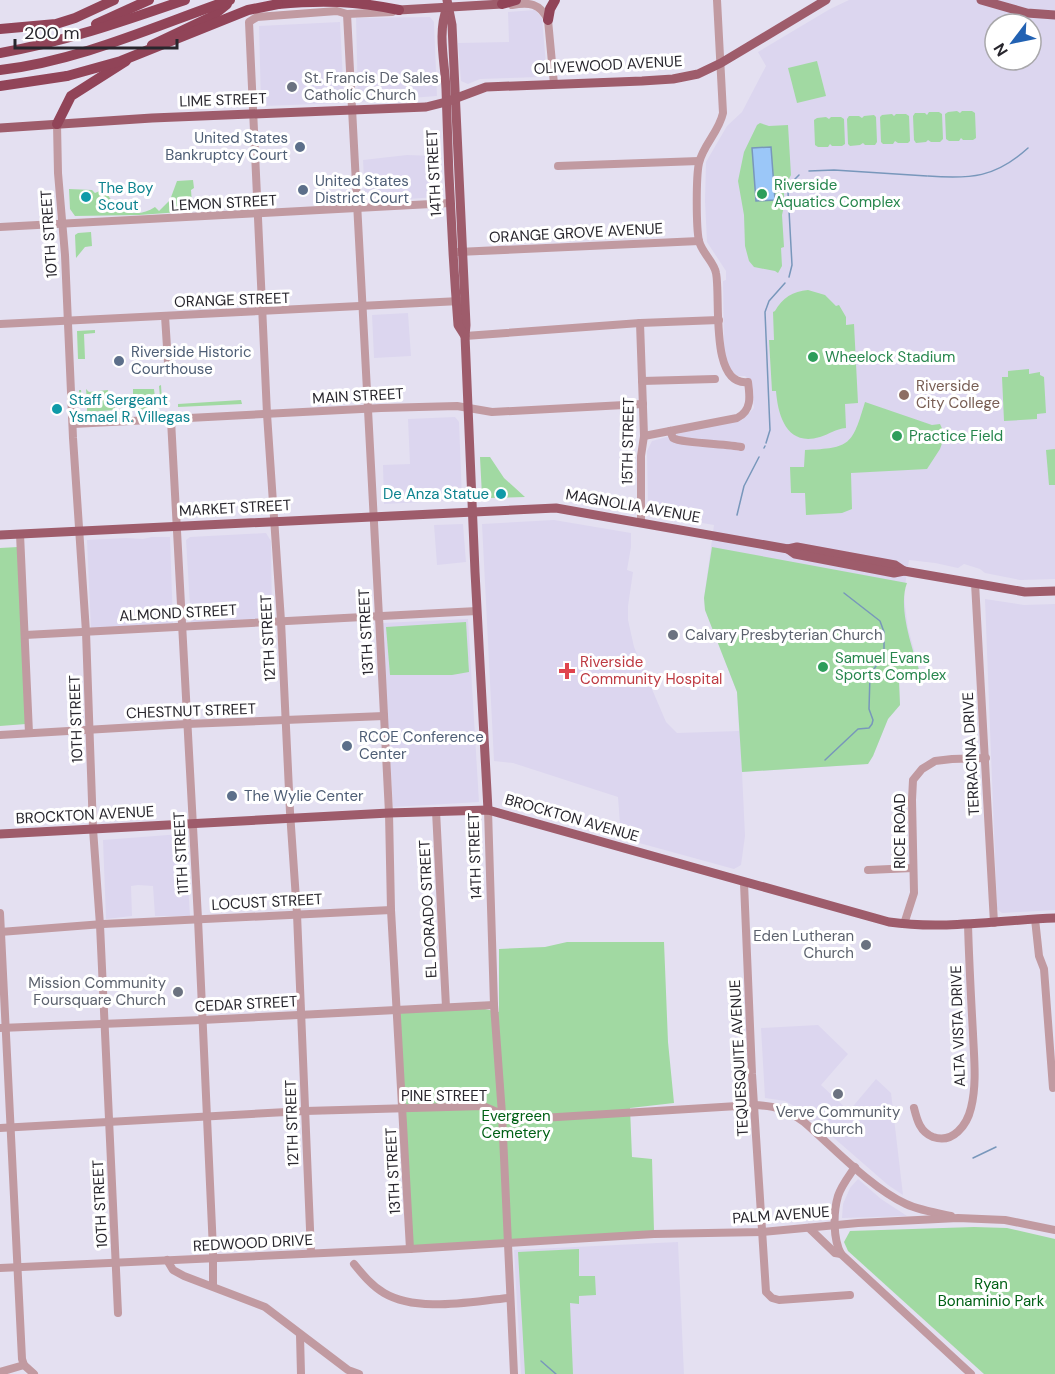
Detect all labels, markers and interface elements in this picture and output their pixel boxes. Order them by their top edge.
scale bar [15,12,177,50]
north arrow [983,12,1043,72]
text: 200 m [24,21,80,45]
text: N [989,39,1013,60]
street label: OLIVEWOOD AVENUE [533,51,683,79]
place label: St. Francis De Sales Catholic Church [304,68,439,105]
marker: St. Francis De Sales Catholic Church [285,80,299,94]
street label: LIME STREET [179,88,267,112]
place label: United States Bankruptcy Court [165,128,288,165]
street label: 14TH STREET [422,129,446,217]
marker: United States Bankruptcy Court [293,140,307,154]
place label: United States District Court [315,171,409,208]
place label: Riverside Aquatics Complex [774,175,901,212]
place label: The Boy Scout [98,178,154,215]
marker: United States District Court [296,183,310,197]
marker: Riverside Aquatics Complex [755,187,769,201]
street label: 10TH STREET [36,189,62,279]
marker: The Boy Scout [79,190,93,204]
street label: LEMON STREET [170,190,278,216]
street label: ORANGE GROVE AVENUE [488,218,664,248]
street label: ORANGE STREET [174,288,290,312]
place label: Riverside Historic Courthouse [131,342,251,379]
place label: Wheelock Stadium [825,347,955,367]
marker: Wheelock Stadium [806,350,820,364]
marker: Riverside Historic Courthouse [112,354,126,368]
place label: Riverside City College [916,376,1000,413]
street label: MAIN STREET [312,384,404,408]
marker: Riverside City College [897,388,911,402]
place label: Staff Sergeant Ysmael R. Villegas [69,390,190,427]
street label: 15TH STREET [617,397,639,485]
marker: Staff Sergeant Ysmael R. Villegas [50,402,64,416]
place label: Practice Field [909,426,1003,446]
marker: Practice Field [890,429,904,443]
place label: De Anza Statue [383,484,489,504]
street label: MAGNOLIA AVENUE [564,484,702,528]
marker: De Anza Statue [494,487,508,501]
street label: MARKET STREET [178,495,292,521]
street label: 13TH STREET [354,588,378,676]
street label: 12TH STREET [256,594,280,682]
street label: ALMOND STREET [119,600,237,626]
place label: Calvary Presbyterian Church [685,625,883,645]
marker: Calvary Presbyterian Church [666,628,680,642]
place label: Samuel Evans Sports Complex [835,648,947,685]
place label: Riverside Community Hospital [580,652,722,689]
marker: Samuel Evans Sports Complex [816,660,830,674]
marker: Riverside Community Hospital [558,662,576,680]
street label: 10TH STREET [64,675,88,763]
street label: TERRACINA DRIVE [958,692,984,816]
street label: CHESTNUT STREET [126,699,256,723]
place label: RCOE Conference Center [359,727,484,764]
marker: RCOE Conference Center [340,739,354,753]
place label: The Wylie Center [244,786,364,806]
marker: The Wylie Center [225,789,239,803]
street label: BROCKTON AVENUE [503,789,641,847]
street label: RICE ROAD [890,793,910,869]
street label: BROCKTON AVENUE [15,801,155,829]
street label: 11TH STREET [169,811,193,895]
street label: 14TH STREET [463,812,487,900]
street label: EL DORADO STREET [414,839,442,979]
street label: LOCUST STREET [211,889,323,915]
place label: Eden Lutheran Church [753,926,854,963]
marker: Eden Lutheran Church [859,938,873,952]
street label: ALTA VISTA DRIVE [946,965,970,1087]
place label: Mission Community Foursquare Church [28,973,167,1010]
street label: TEQUESQUITE AVENUE [725,979,753,1137]
marker: Mission Community Foursquare Church [171,985,185,999]
street label: CEDAR STREET [194,991,298,1017]
street label: 12TH STREET [280,1079,304,1167]
street label: PINE STREET [401,1086,487,1106]
marker: Verve Community Church [831,1087,845,1101]
place label: Verve Community Church [776,1102,901,1139]
park label: Evergreen Cemetery [481,1106,551,1143]
street label: 13TH STREET [381,1127,405,1215]
street label: 10TH STREET [88,1159,112,1249]
street label: PALM AVENUE [732,1202,830,1228]
street label: REDWOOD DRIVE [192,1230,314,1256]
park label: Ryan Bonaminio Park [938,1274,1045,1311]

